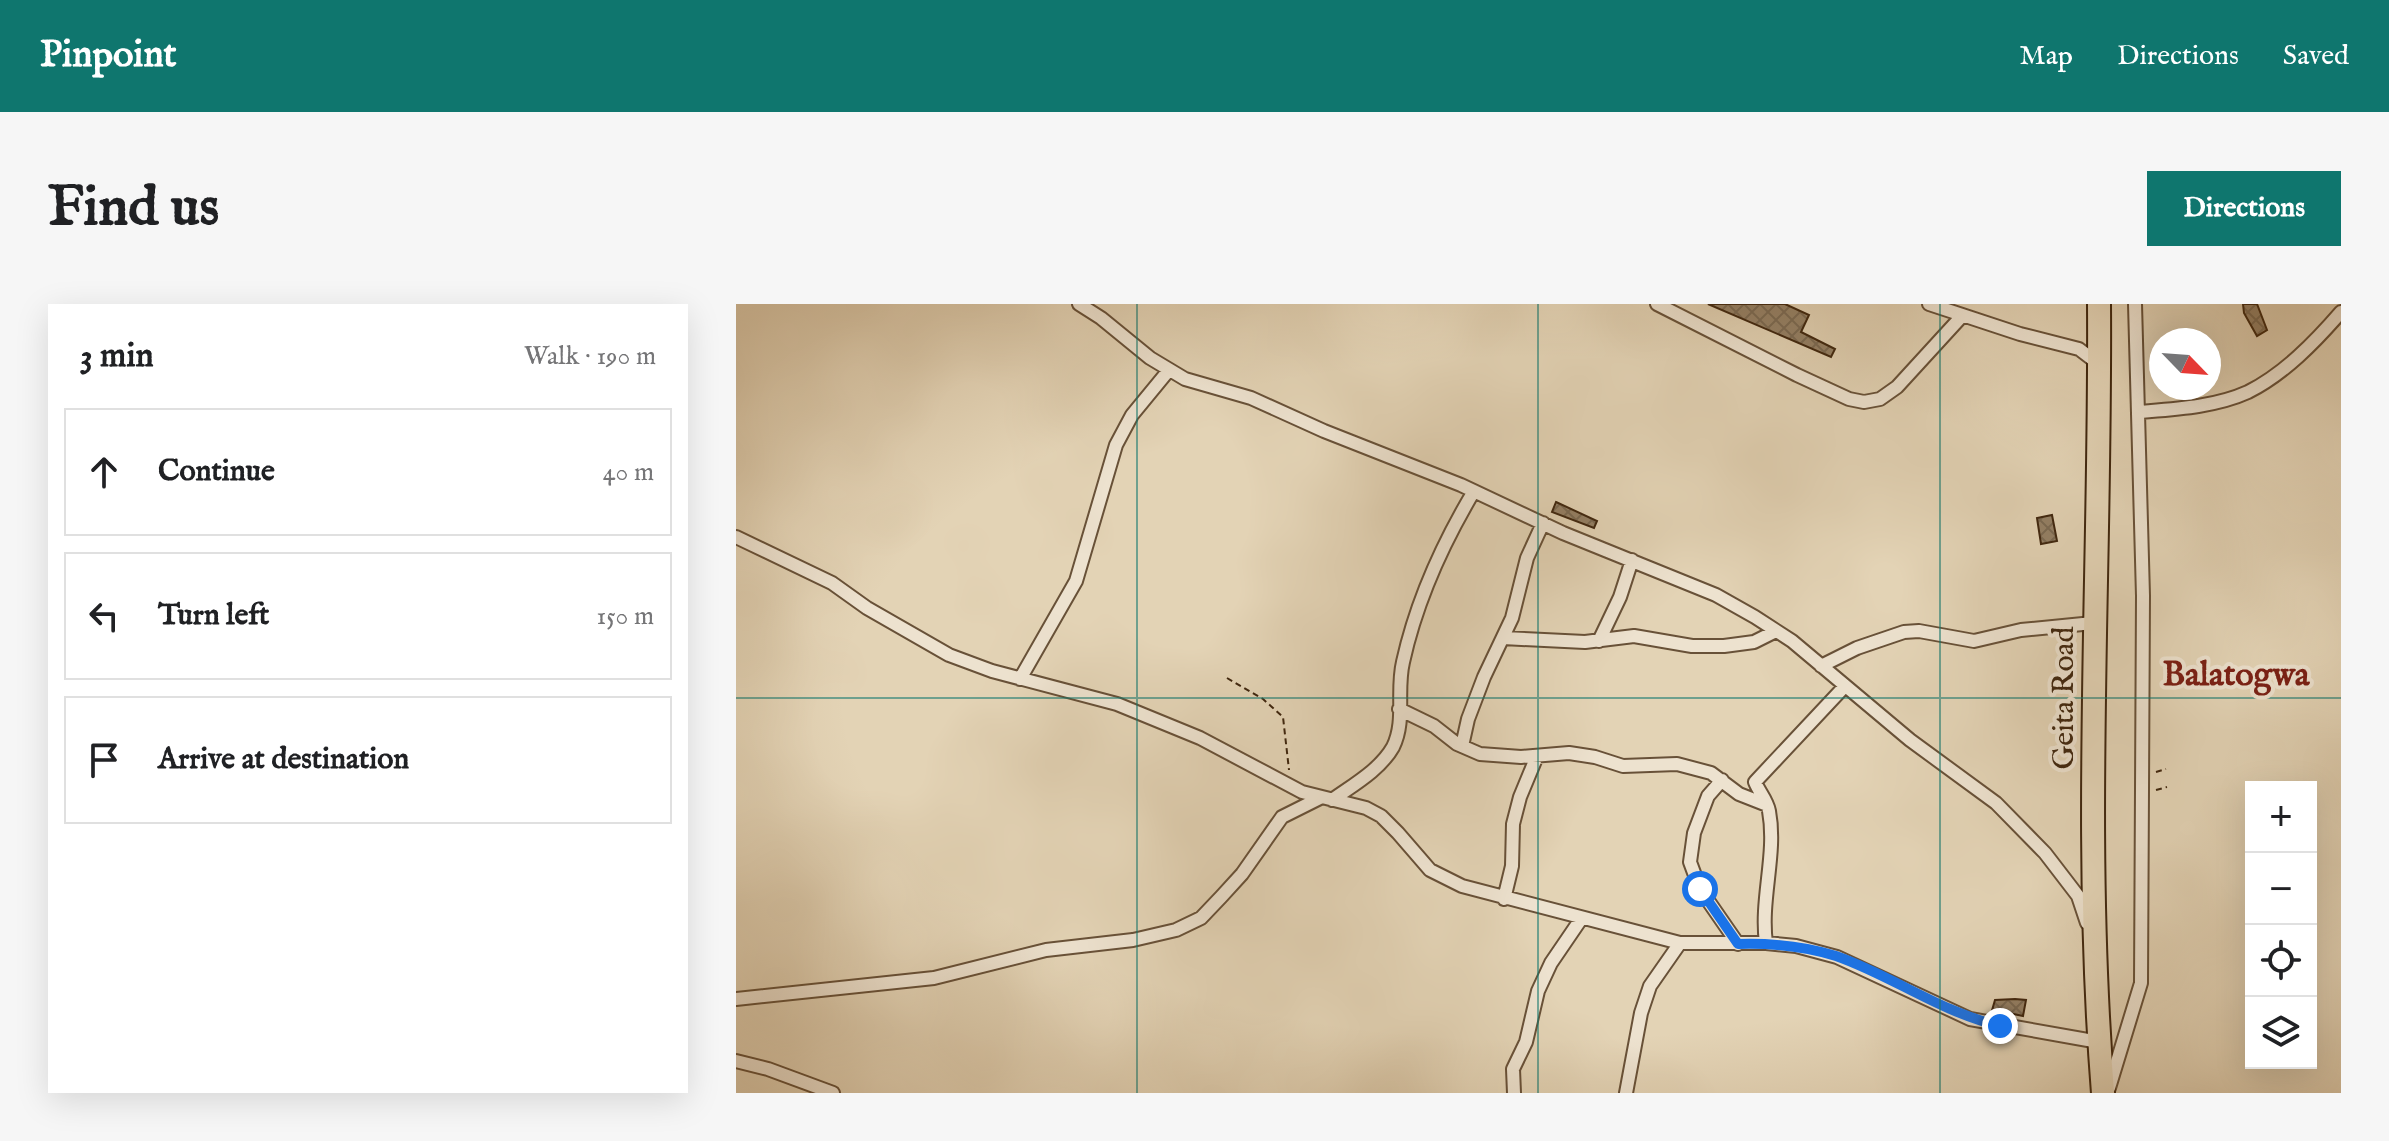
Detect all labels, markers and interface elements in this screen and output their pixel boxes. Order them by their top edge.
text: Pinpoint [40,32,177,80]
text: Map [2019,39,2073,74]
text: Directions [2117,39,2239,74]
text: Saved [2283,39,2349,74]
button: Directions [2147,171,2341,246]
text: Find us [48,173,219,244]
north arrow [2149,328,2221,400]
text: 3 min [80,335,154,378]
text: Walk · 190 m [524,340,656,373]
icon: ahead [82,450,126,494]
text: Continue [158,453,275,491]
text: 40 m [603,456,654,489]
icon: left [82,594,126,638]
text: Turn left [158,597,269,635]
text: 150 m [596,600,654,633]
street label: Geita Road [2046,625,2084,770]
district label: Balatogwa [2162,654,2311,697]
icon: arrive [82,738,126,782]
text: Arrive at destination [158,741,409,779]
map controls [2245,781,2317,1069]
button: + [2245,781,2317,853]
button: − [2245,853,2317,925]
route start [1682,871,1718,907]
button: locate [2245,925,2317,997]
button: layers [2245,997,2317,1069]
route end [1982,1008,2018,1044]

